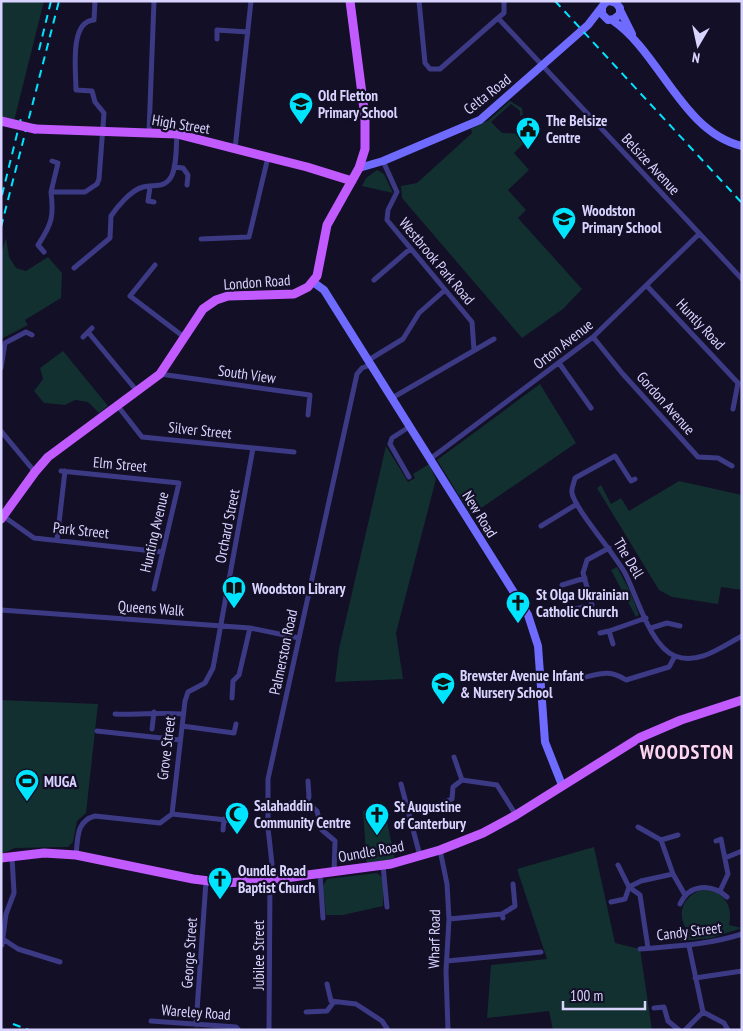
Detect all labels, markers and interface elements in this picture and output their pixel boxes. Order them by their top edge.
north arrow [673,20,723,70]
text: N [691,48,701,67]
street label: Celta Road [459,70,515,118]
place label: Old Fletton Primary School [318,86,398,122]
school or university icon: Old Fletton Primary School [288,91,314,125]
street label: High Street [151,110,211,138]
place label: The Belsize Centre [546,111,607,147]
public building icon: The Belsize Centre [515,116,541,150]
street label: Belsize Avenue [618,129,684,199]
place label: Woodston Primary School [581,201,662,237]
school or university icon: Woodston Primary School [551,206,577,240]
street label: Westbrook Park Road [395,214,479,308]
street label: London Road [223,270,291,294]
street label: Huntly Road [673,295,729,353]
street label: Orton Avenue [529,315,597,373]
street label: South View [217,361,277,387]
street label: Gordon Avenue [633,368,699,438]
street label: Silver Street [167,417,233,443]
street label: Elm Street [92,452,148,476]
street label: Orchard Street [211,487,243,565]
street label: New Road [458,487,502,541]
street label: Hunting Avenue [135,490,173,574]
street label: Park Street [52,518,110,542]
street label: The Dell [610,534,649,582]
library icon: Woodston Library [221,575,247,609]
place label: Woodston Library [251,579,347,598]
place label: St Olga Ukrainian Catholic Church [536,585,629,621]
church icon: St Olga Ukrainian Catholic Church [505,590,531,624]
street label: Queens Walk [117,596,185,620]
street label: Palmerston Road [265,608,301,696]
place label: Brewster Avenue Infant & Nursery School [460,666,584,702]
school or university icon: Brewster Avenue Infant & Nursery School [430,671,456,705]
street label: Grove Street [153,715,179,781]
district label: WOODSTON [639,739,734,765]
sports icon: MUGA [14,768,40,802]
place label: MUGA [44,772,77,791]
place label: Salahaddin Community Centre [254,796,351,832]
place label: St Augustine of Canterbury [394,797,467,833]
mosque icon: Salahaddin Community Centre [224,801,250,835]
church icon: St Augustine of Canterbury [364,802,390,836]
street label: Oundle Road [337,836,405,866]
place label: Oundle Road Baptist Church [238,861,315,897]
church icon: Oundle Road Baptist Church [207,866,233,900]
street label: Wharf Road [424,909,444,969]
street label: George Street [177,917,201,989]
street label: Candy Street [655,918,723,944]
street label: Jubilee Street [249,920,268,991]
scale bar [563,978,646,1010]
text: 100 m [570,986,603,1005]
street label: Wareley Road [161,1000,231,1024]

